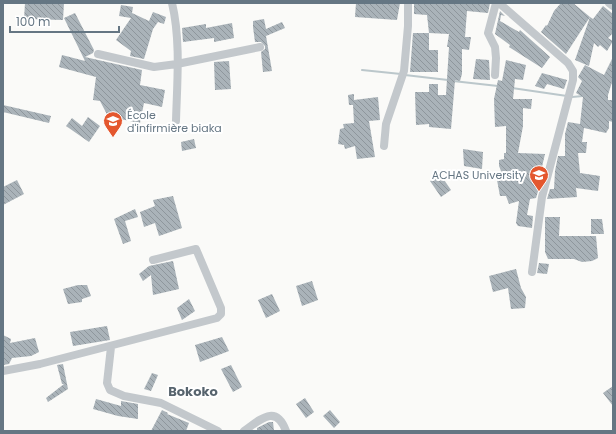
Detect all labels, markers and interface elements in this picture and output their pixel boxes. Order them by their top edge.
scale bar [10,8,119,34]
text: 100 m [16,13,50,30]
place label: École d'infirmière biaka [127,107,222,136]
school or university icon: École d'infirmière biaka [102,110,124,138]
school or university icon: ACHAS University [528,164,550,192]
place label: ACHAS University [432,167,526,183]
district label: Bokoko [168,382,218,401]

